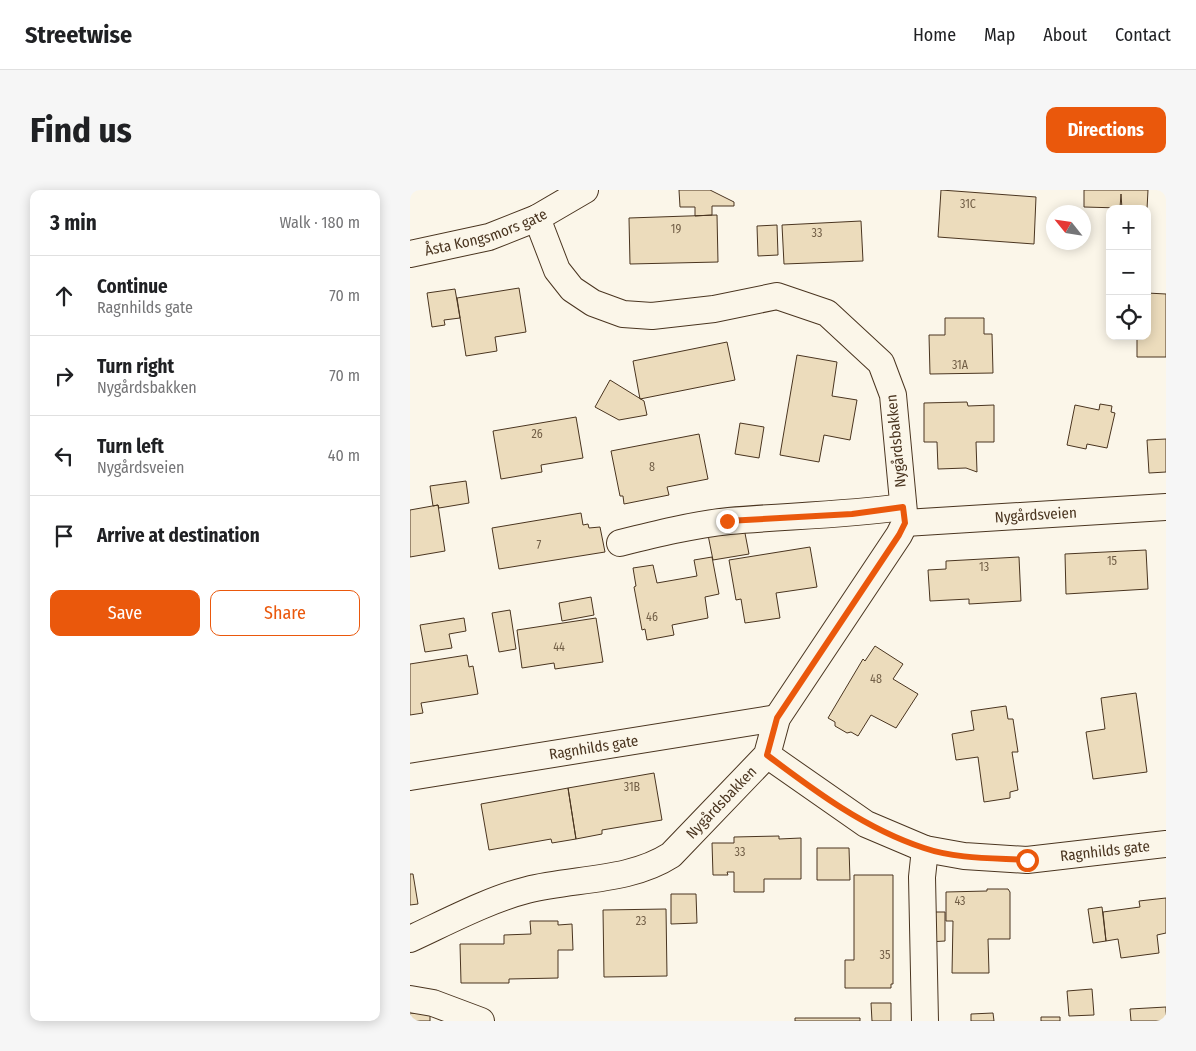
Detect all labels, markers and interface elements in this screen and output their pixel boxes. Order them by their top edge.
text: Streetwise [25,21,132,49]
text: Home [913,24,956,46]
text: Map [984,24,1015,46]
text: About [1043,24,1087,46]
text: Contact [1115,24,1171,46]
button: Directions [1046,107,1166,153]
text: Find us [30,109,132,151]
house number: 31C [960,197,976,211]
street label: Åsta Kongsmors gate [423,205,550,260]
north arrow [1046,205,1091,250]
map controls [1106,205,1151,340]
button: + [1106,205,1151,250]
text: 3 min [50,210,97,236]
text: Walk · 180 m [280,213,360,232]
house number: 19 [671,222,681,236]
house number: 33 [812,226,822,240]
button: − [1106,250,1151,295]
text: Continue [97,275,168,298]
icon: ahead [50,282,78,310]
text: 70 m [329,286,360,305]
button: locate [1106,295,1151,340]
text: Ragnhilds gate [97,298,193,317]
text: Turn right [97,355,174,378]
house number: 31A [952,358,969,372]
icon: right [50,362,78,390]
text: 70 m [329,366,360,385]
text: Nygårdsbakken [97,378,197,397]
street label: Nygårdsbakken [882,394,910,488]
house number: 26 [531,427,543,441]
text: Turn left [97,435,164,458]
icon: left [50,442,78,470]
text: 40 m [328,446,360,465]
text: Nygårdsveien [97,458,185,477]
house number: 8 [649,460,655,474]
street label: Nygårdsveien [994,503,1077,526]
route end [716,510,739,533]
icon: arrive [50,522,78,550]
text: Arrive at destination [97,524,260,547]
house number: 7 [537,538,542,552]
house number: 15 [1107,554,1118,568]
house number: 13 [979,560,989,574]
button: Save [50,590,200,636]
button: Share [210,590,360,636]
house number: 46 [646,610,658,624]
house number: 44 [553,640,565,654]
house number: 48 [870,672,882,686]
street label: Ragnhilds gate [548,731,640,764]
street label: Nygårdsbakken [682,763,760,843]
house number: 31B [624,780,641,794]
street label: Ragnhilds gate [1059,837,1151,865]
house number: 33 [735,845,745,859]
route start [1016,849,1039,872]
house number: 43 [954,894,966,908]
house number: 23 [636,914,646,928]
house number: 35 [880,948,891,962]

